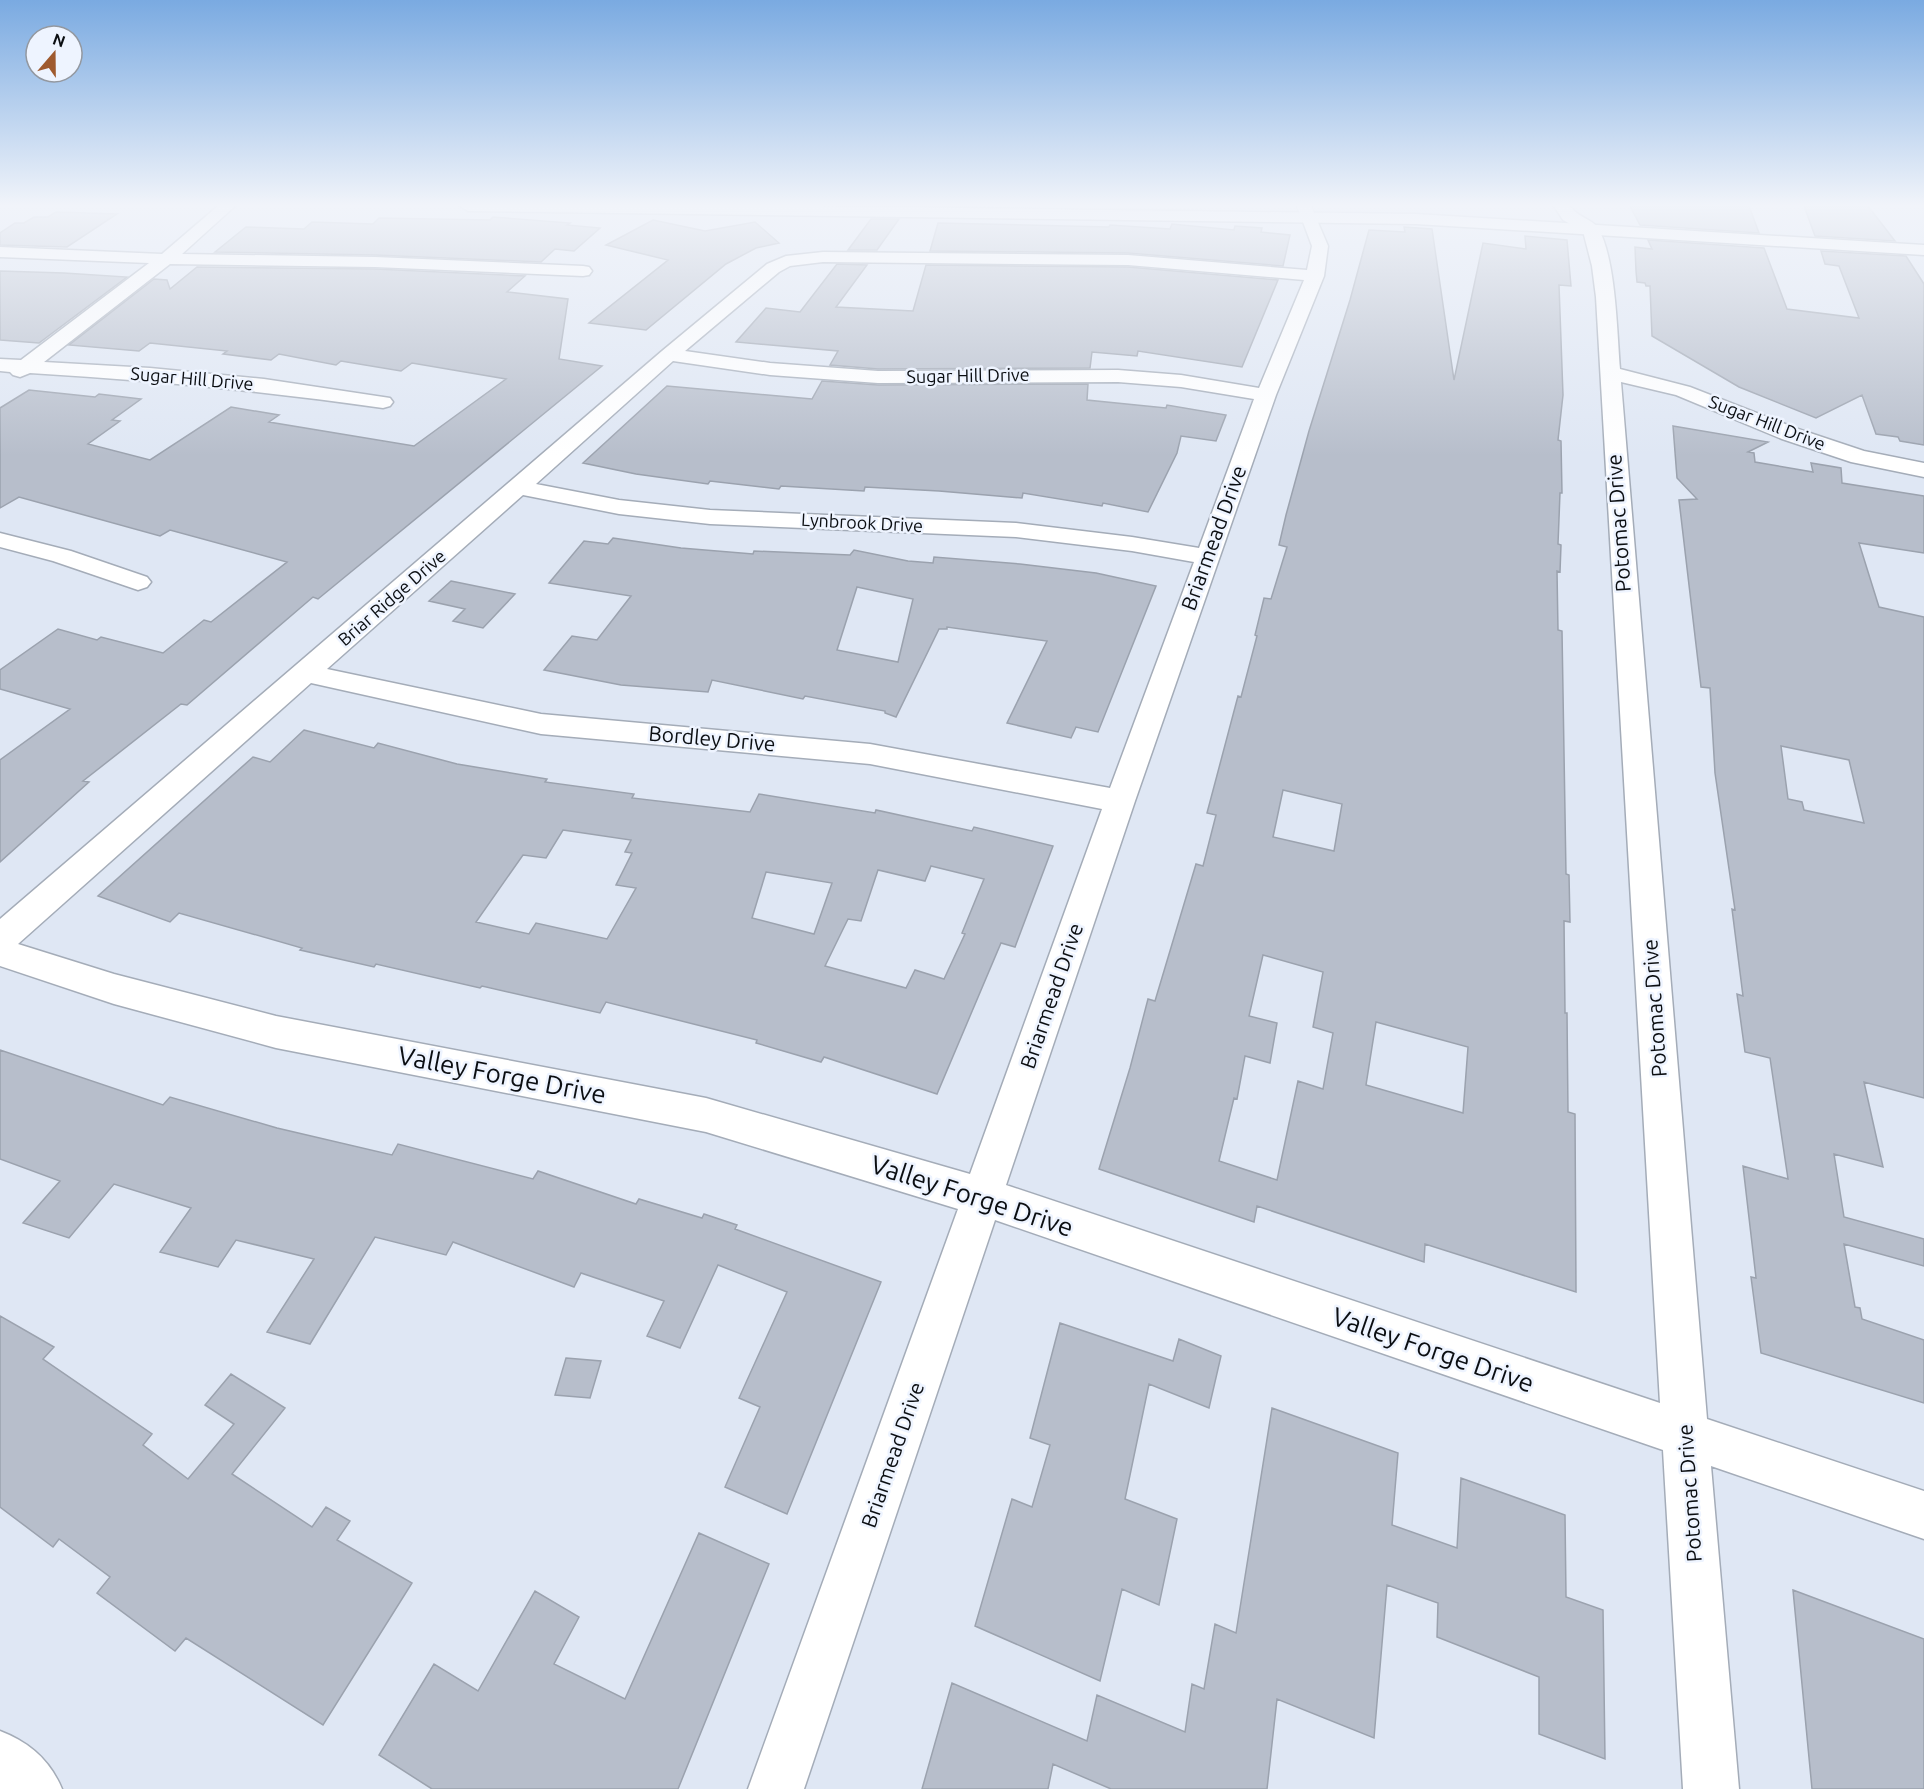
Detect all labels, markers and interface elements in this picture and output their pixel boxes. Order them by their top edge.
north arrow [24,24,84,84]
text: N [50,29,68,50]
street label: Sugar Hill Drive [130,363,254,393]
street label: Sugar Hill Drive [906,364,1030,386]
street label: Sugar Hill Drive [1706,391,1828,453]
street label: Potomac Drive [1601,453,1635,593]
street label: Briarmead Drive [1176,462,1250,613]
street label: Lynbrook Drive [801,509,924,535]
street label: Briar Ridge Drive [333,545,449,649]
street label: Bordley Drive [648,720,777,756]
street label: Briarmead Drive [1015,920,1087,1072]
street label: Potomac Drive [1637,938,1671,1078]
street label: Valley Forge Drive [396,1040,609,1109]
street label: Valley Forge Drive [867,1149,1077,1242]
street label: Valley Forge Drive [1329,1301,1538,1398]
street label: Briarmead Drive [856,1379,928,1531]
street label: Potomac Drive [1672,1423,1706,1563]

